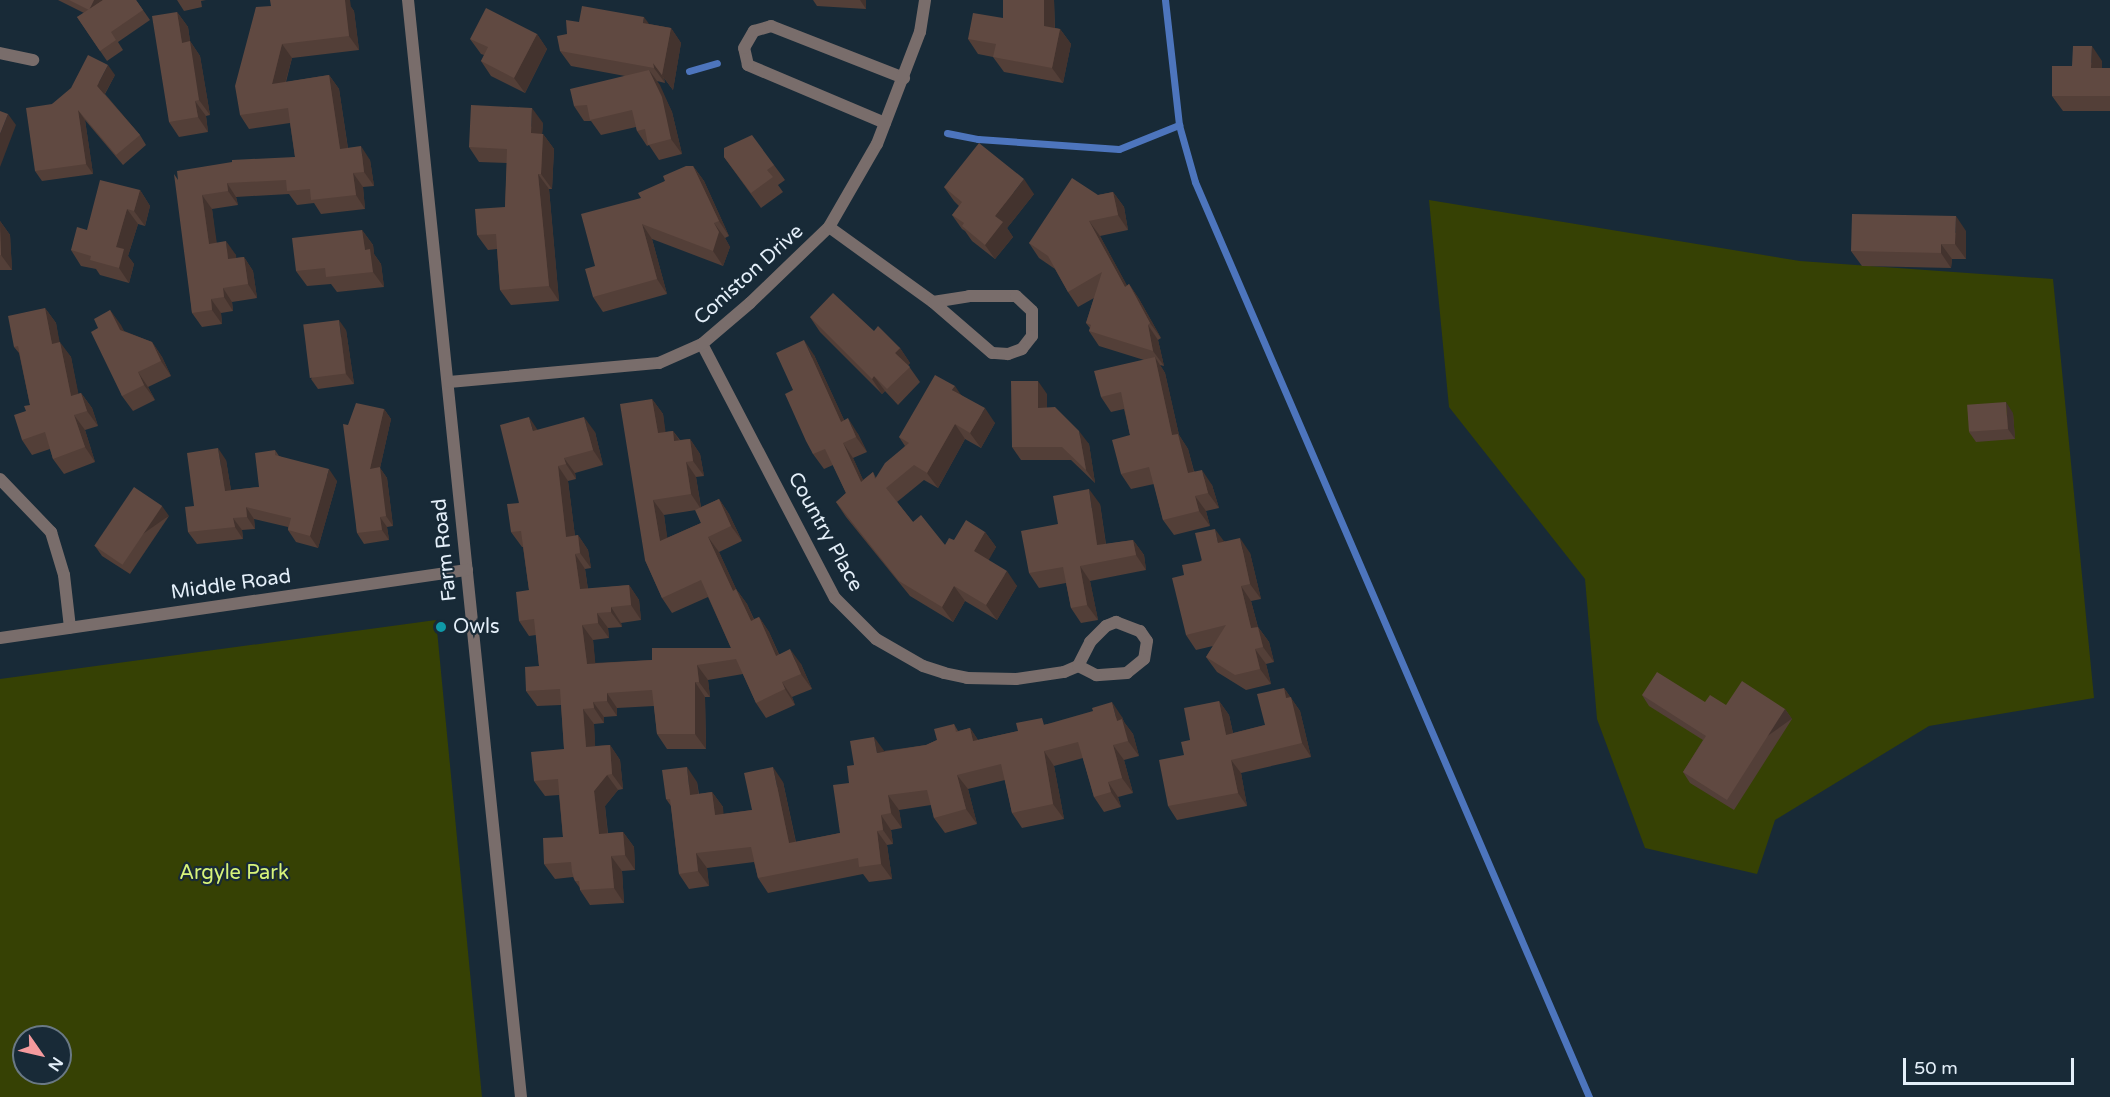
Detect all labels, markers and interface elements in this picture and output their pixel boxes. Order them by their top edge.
street label: Coniston Drive [689,220,809,330]
street label: Country Place [782,468,868,596]
street label: Farm Road [428,497,462,603]
street label: Middle Road [169,565,293,605]
place label: Owls [453,615,500,639]
marker: Owls [434,620,448,634]
park label: Argyle Park [179,861,289,885]
north arrow [12,1025,72,1085]
scale bar [1906,1046,2077,1084]
text: N [43,1053,67,1075]
text: 50 m [1914,1057,1958,1079]

